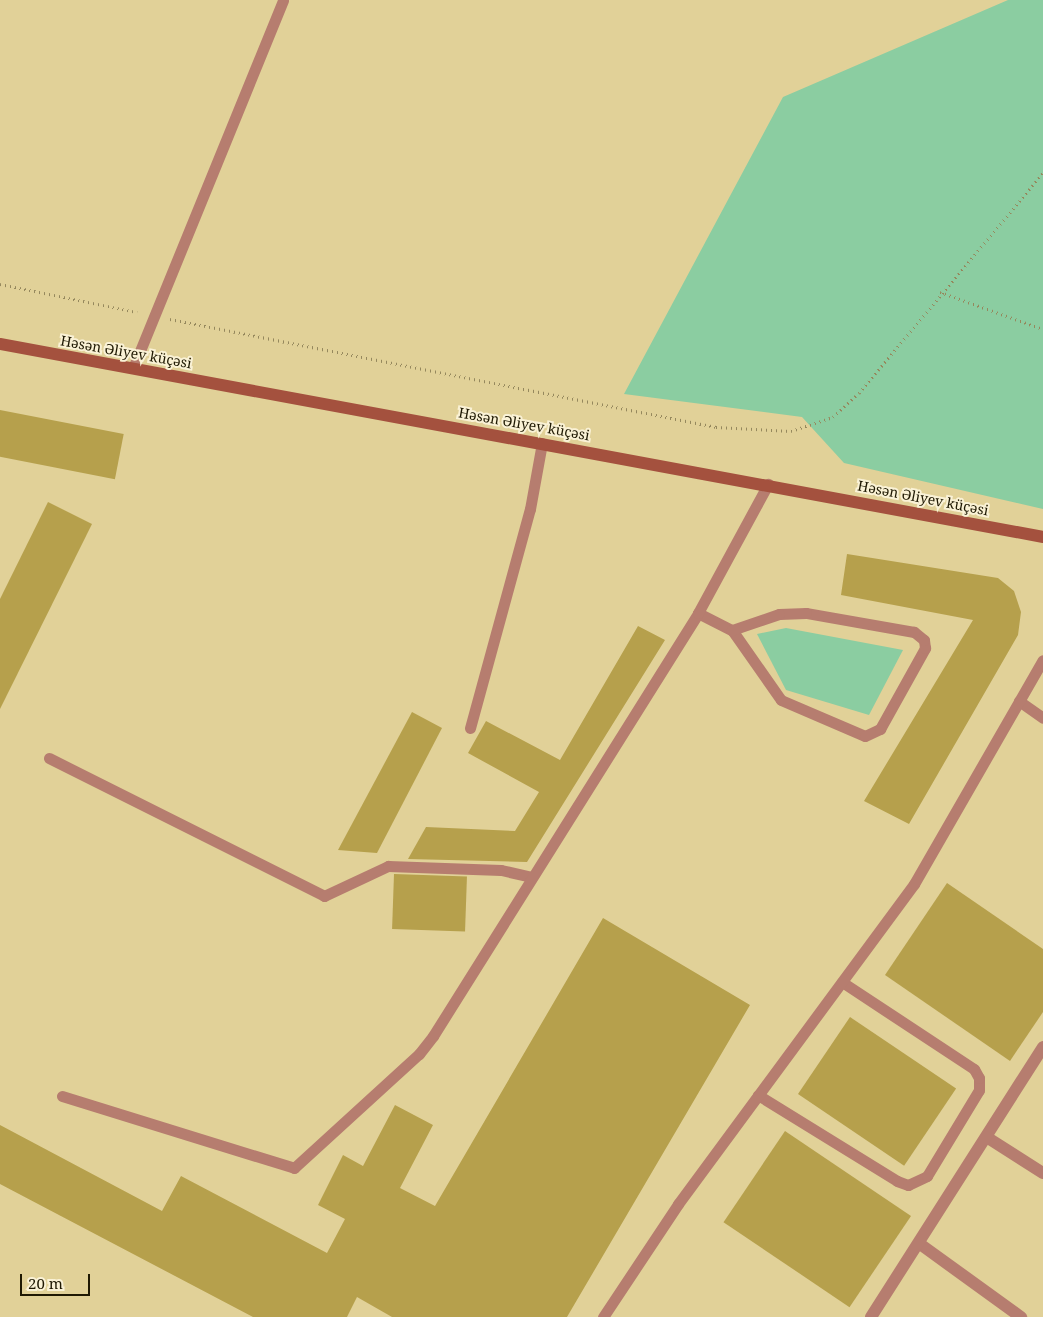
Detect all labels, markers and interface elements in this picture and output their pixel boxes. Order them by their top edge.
street label: Həsən Əliyev küçəsi [59,332,193,372]
street label: Həsən Əliyev küçəsi [457,404,591,444]
street label: Həsən Əliyev küçəsi [856,477,990,519]
scale bar [22,1264,92,1296]
text: 20 m [28,1273,63,1293]

